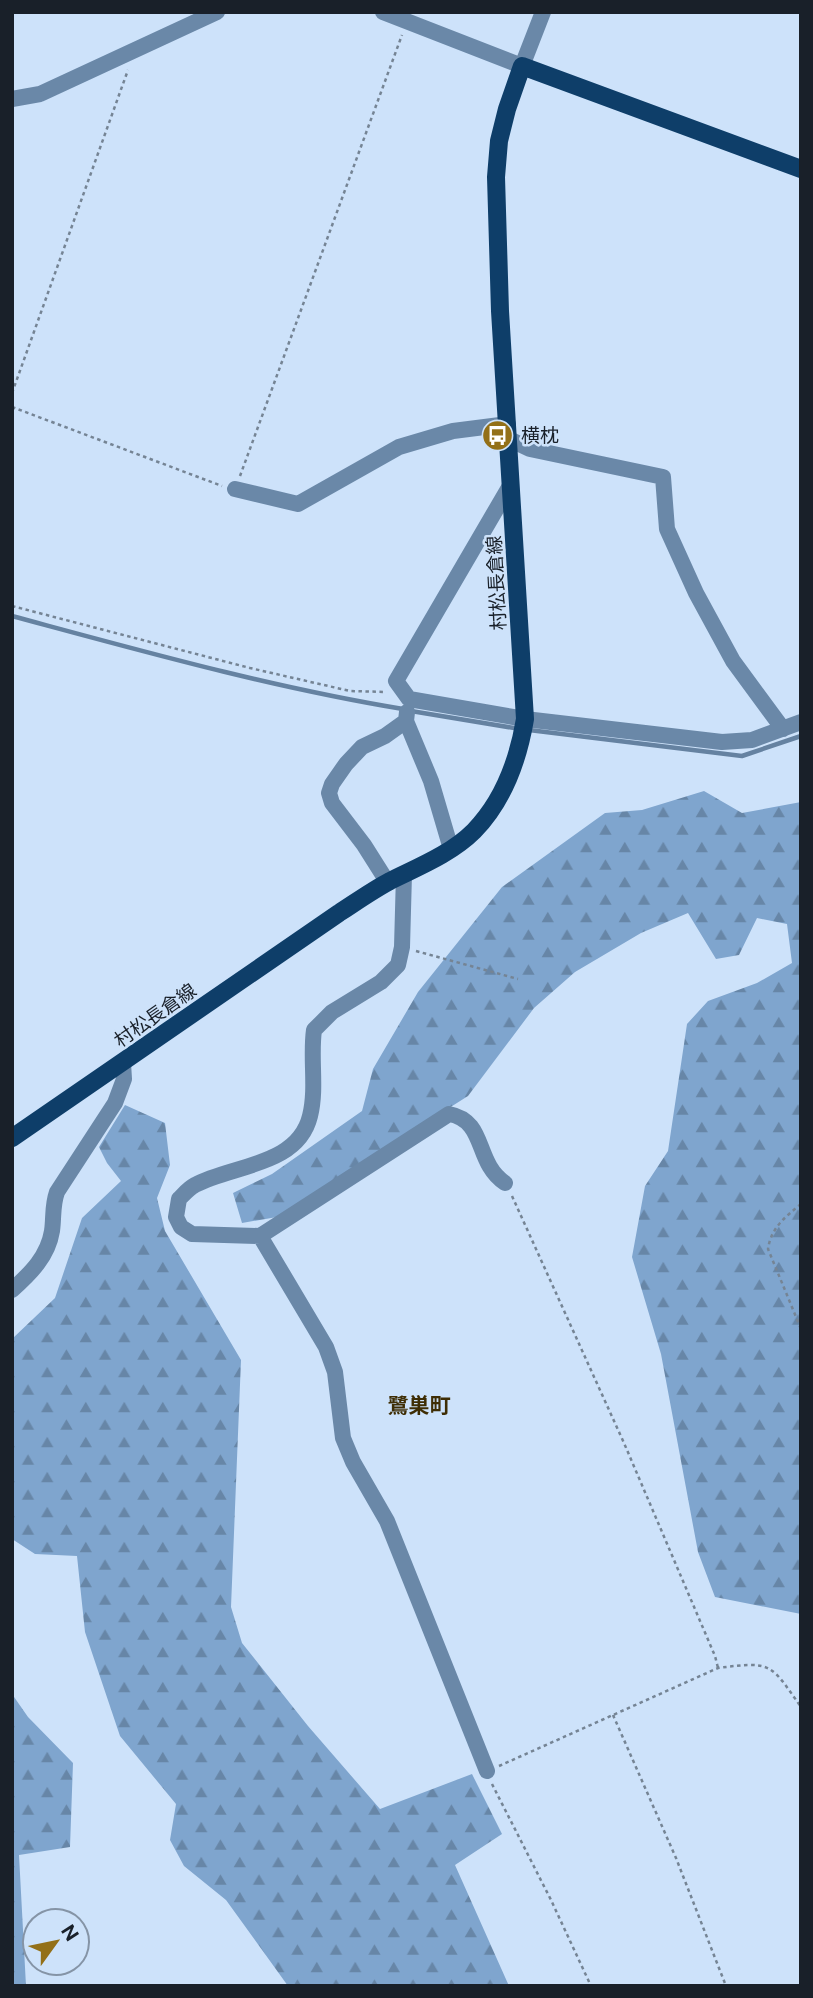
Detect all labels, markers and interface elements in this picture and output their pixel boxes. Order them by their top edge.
bus stop icon: 横枕 [481,418,515,452]
place label: 横枕 [521,424,559,446]
street label: 村松長倉線 [483,535,509,631]
street label: 村松長倉線 [110,979,200,1051]
district label: 鷺巣町 [388,1393,451,1418]
north arrow [21,1907,91,1977]
text: N [57,1921,84,1945]

